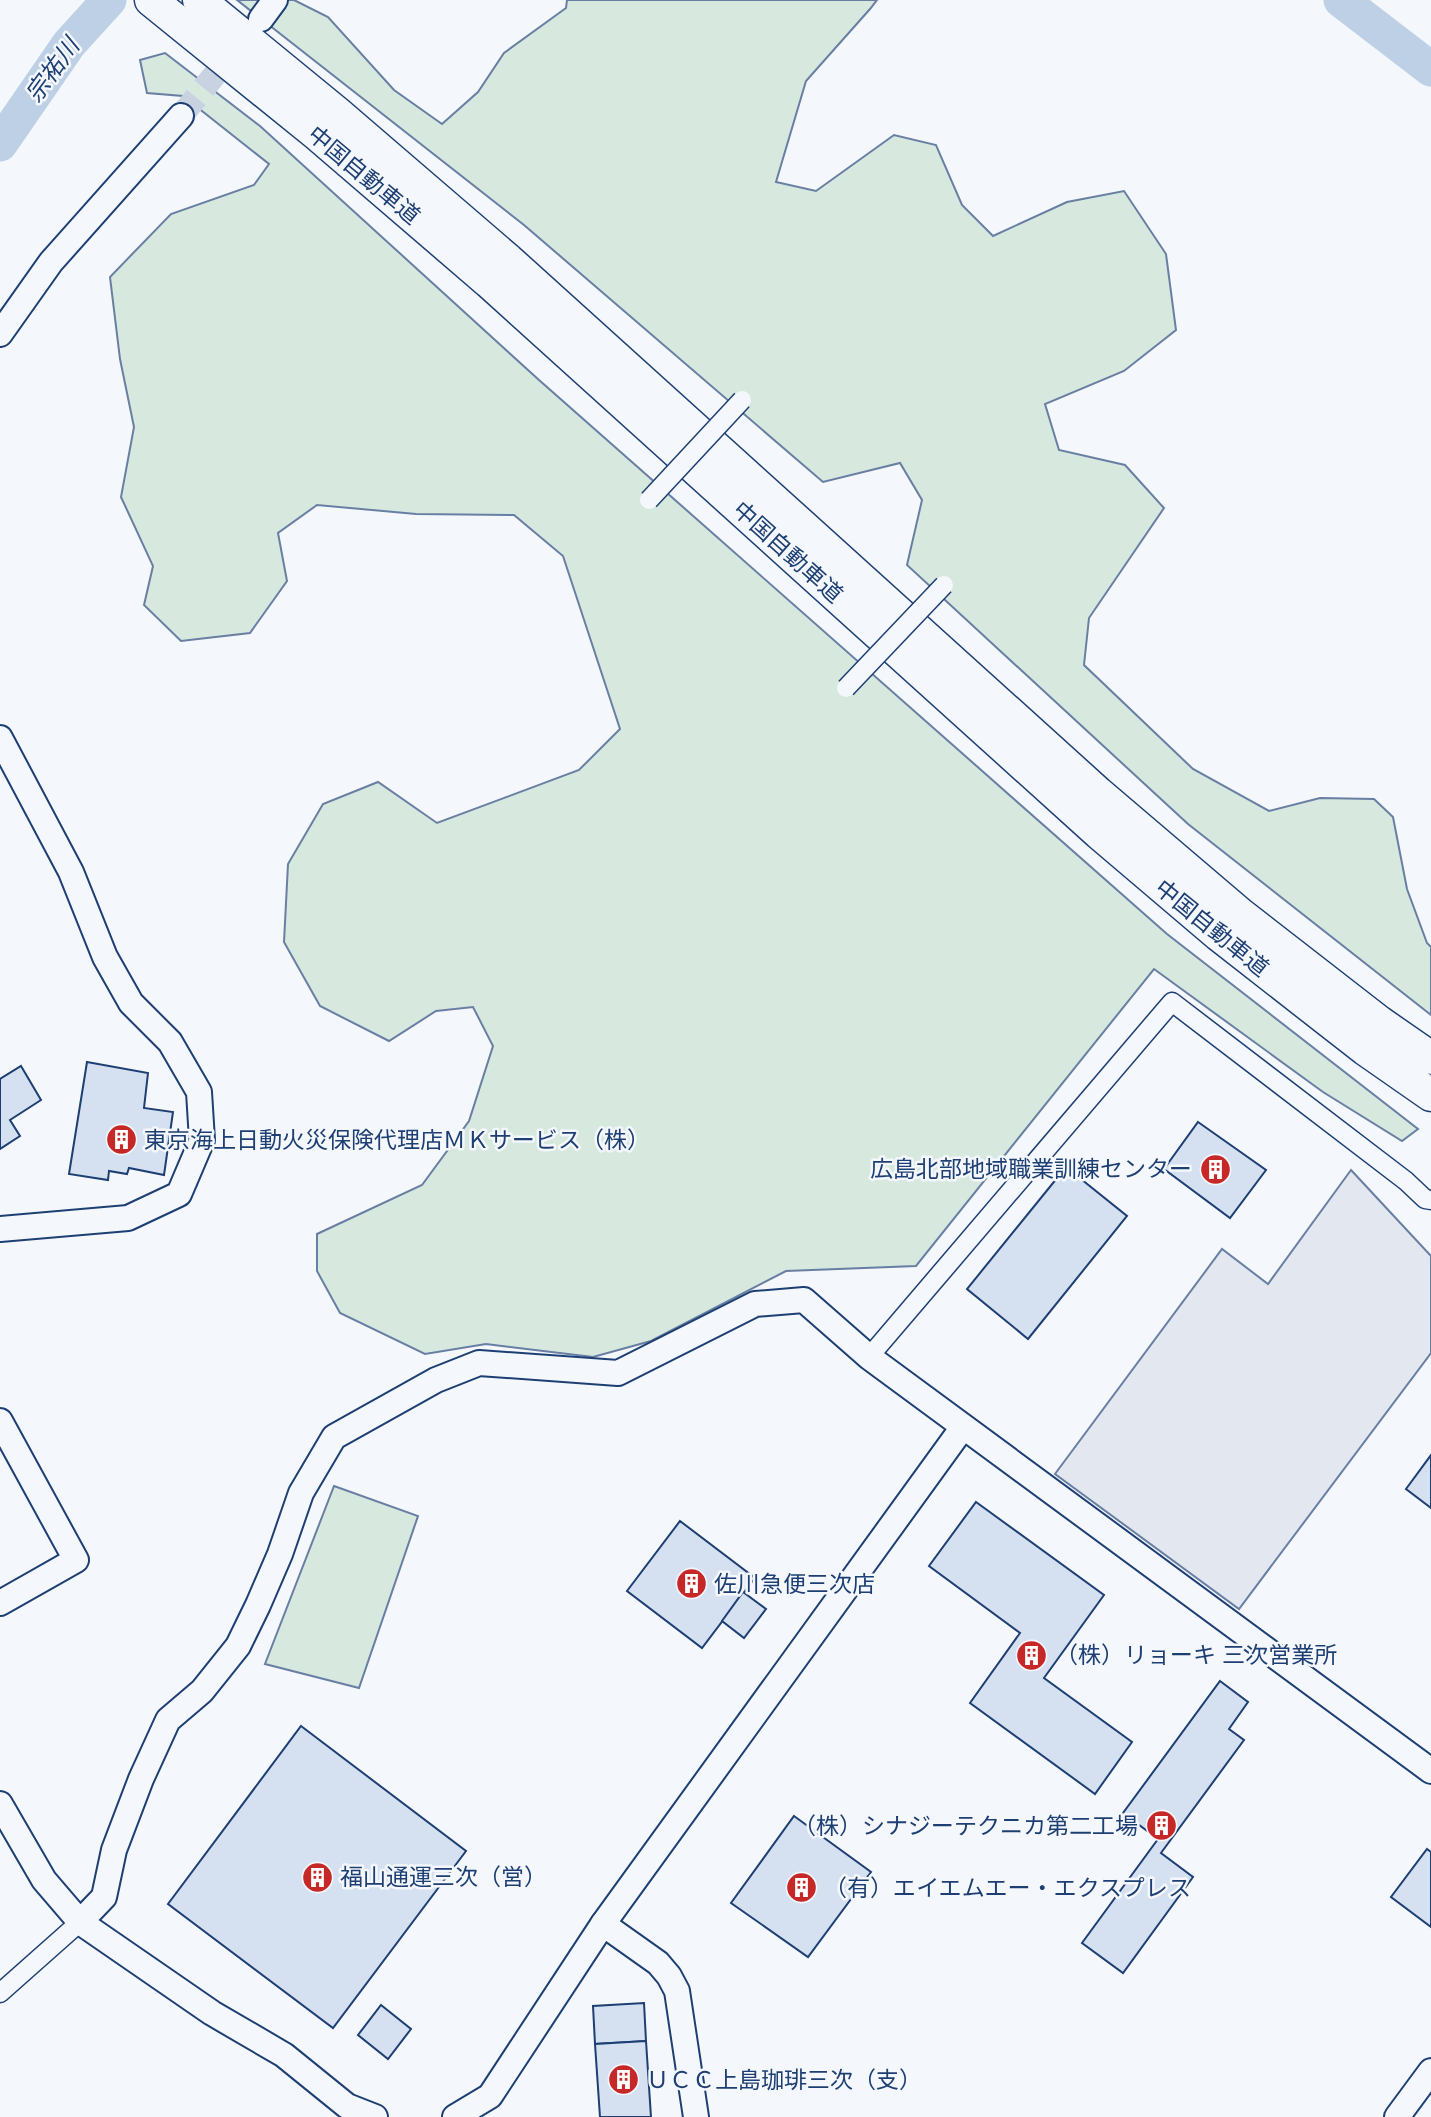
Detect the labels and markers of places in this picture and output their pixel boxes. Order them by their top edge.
building icon: 東京海上日動火災保険代理店ＭＫサービス（株） [104,1123,138,1157]
place label: 東京海上日動火災保険代理店ＭＫサービス（株） [144,1124,650,1156]
building icon: 広島北部地域職業訓練センター [1198,1152,1232,1186]
place label: 広島北部地域職業訓練センター [870,1153,1192,1185]
building icon: 佐川急便三次店 [674,1567,708,1601]
place label: 佐川急便三次店 [714,1568,875,1600]
building icon: （株）リョーキ 三次営業所 [1015,1638,1049,1672]
place label: （株）リョーキ 三次営業所 [1055,1639,1337,1671]
building icon: （株）シナジーテクニカ第二工場 [1144,1809,1178,1843]
place label: （株）シナジーテクニカ第二工場 [793,1810,1138,1842]
building icon: 福山通運三次（営） [300,1860,334,1894]
place label: 福山通運三次（営） [340,1861,547,1893]
building icon: （有）エイエムエー・エクスプレス [784,1871,818,1905]
place label: （有）エイエムエー・エクスプレス [824,1872,1191,1904]
building icon: ＵＣＣ上島珈琲三次（支） [606,2063,640,2097]
place label: ＵＣＣ上島珈琲三次（支） [646,2064,922,2096]

